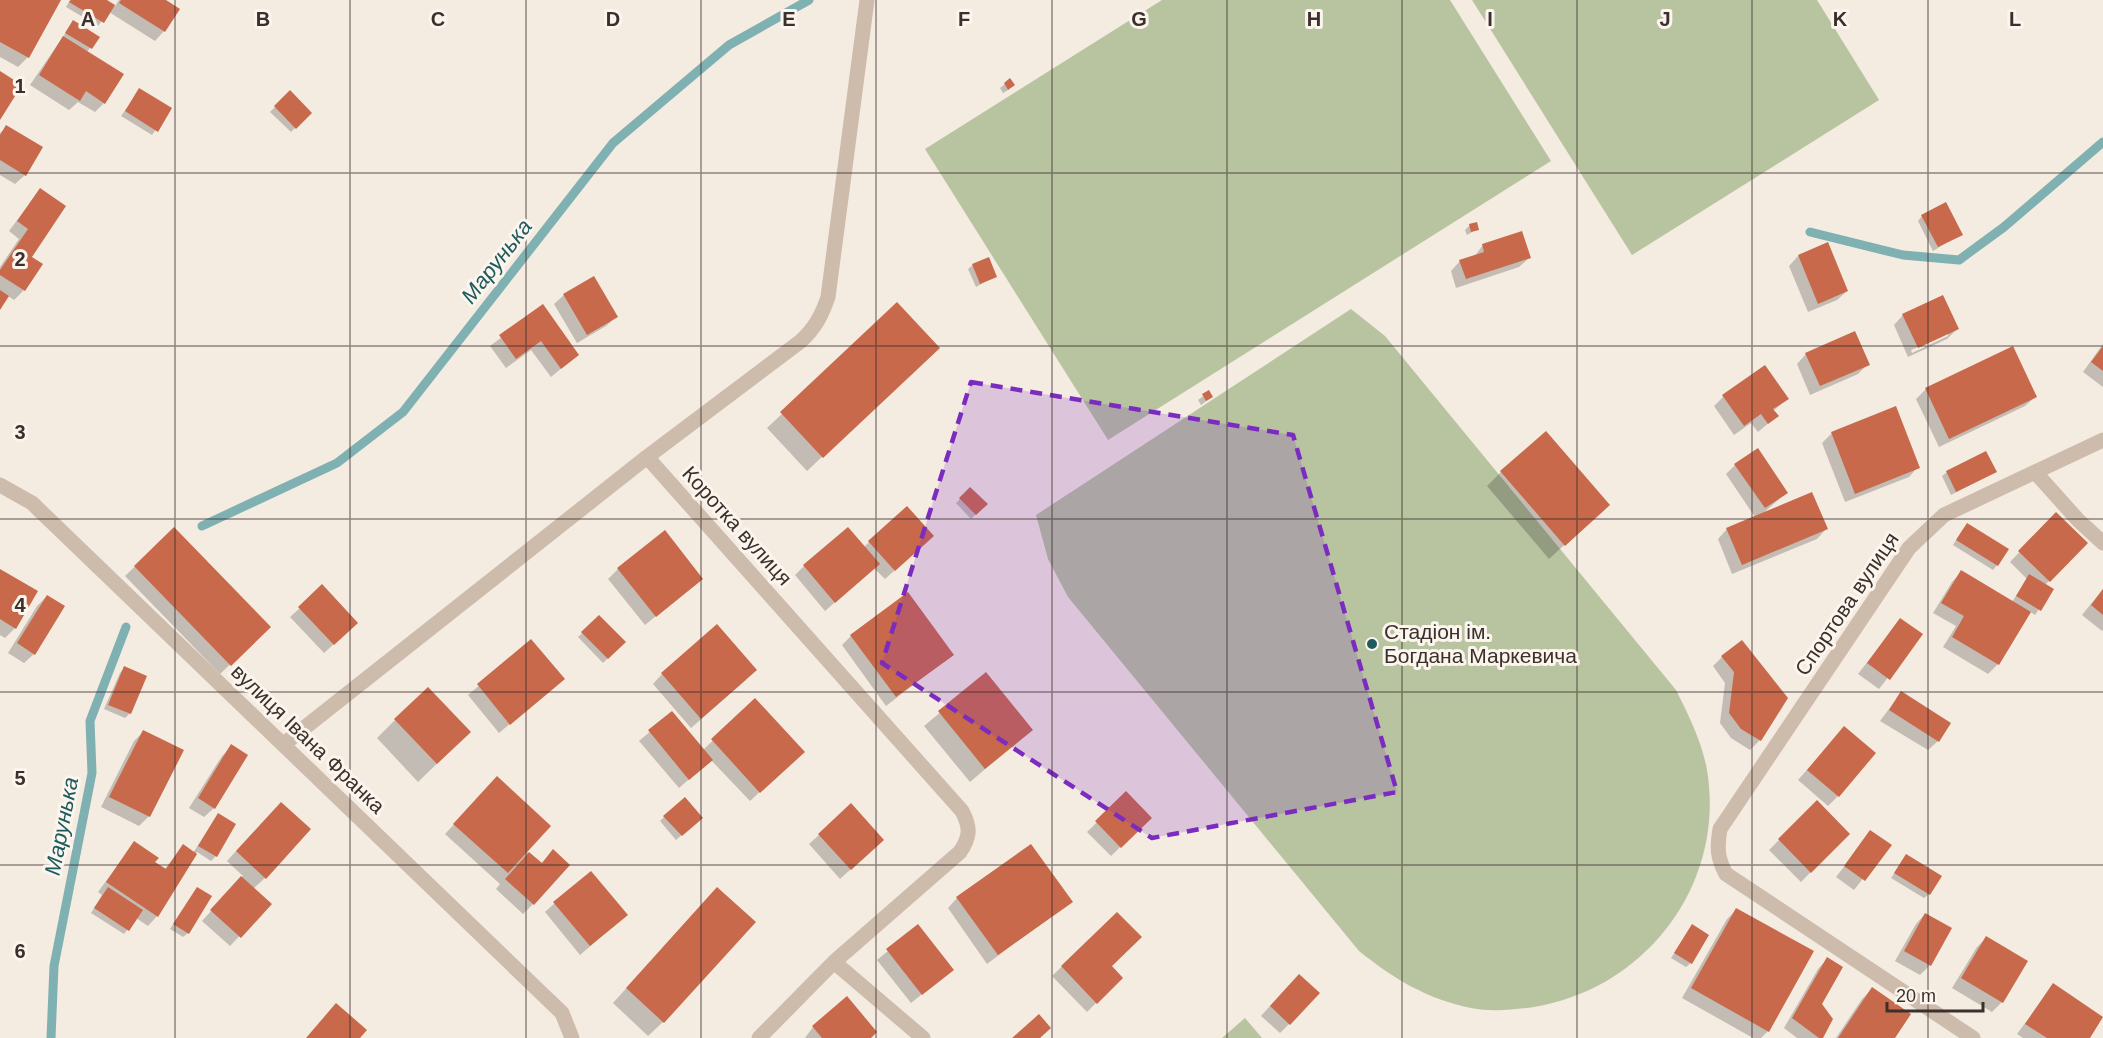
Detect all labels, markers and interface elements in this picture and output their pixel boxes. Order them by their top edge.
text: A [81,8,95,30]
text: B [256,8,270,30]
text: C [431,8,445,30]
text: D [606,8,620,30]
text: E [782,8,796,30]
text: F [958,8,970,30]
text: G [1131,8,1147,30]
text: H [1307,8,1321,30]
text: I [1487,8,1493,30]
text: J [1659,8,1671,30]
text: K [1833,8,1848,30]
text: L [2009,8,2021,30]
text: 1 [14,75,26,97]
water label: Марунька [456,214,537,308]
text: 2 [14,248,26,270]
text: 3 [14,421,26,443]
street label: Коротка вулиця [678,462,797,590]
street label: Спортова вулиця [1790,528,1903,679]
text: 4 [14,594,26,616]
place label: Стадіон ім. Богдана Маркевича [1384,620,1577,667]
marker: Стадіон ім. Богдана Маркевича [1365,637,1379,651]
street label: вулиця Івана Франка [227,660,390,818]
text: 5 [14,767,26,789]
water label: Марунька [40,775,83,877]
text: 6 [14,940,26,962]
scale bar [1887,975,1983,1013]
text: 20 m [1896,986,1936,1006]

